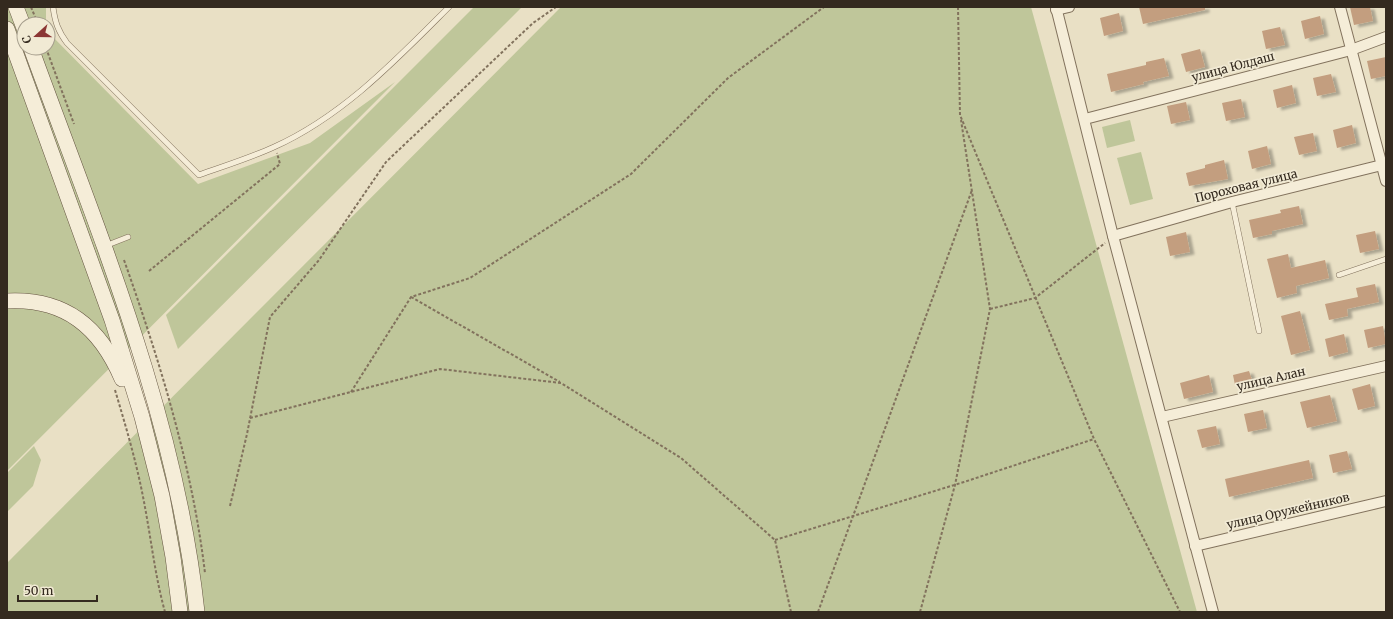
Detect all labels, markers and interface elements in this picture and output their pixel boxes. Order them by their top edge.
north arrow [16,16,56,56]
text: С [19,34,35,45]
street label: улица Юлдаш [1190,48,1276,85]
street label: Пороховая улица [1193,165,1299,206]
street label: улица Алан [1235,363,1307,394]
street label: улица Оружейников [1225,489,1351,532]
scale bar [18,577,97,603]
text: 50 m [24,583,53,598]

